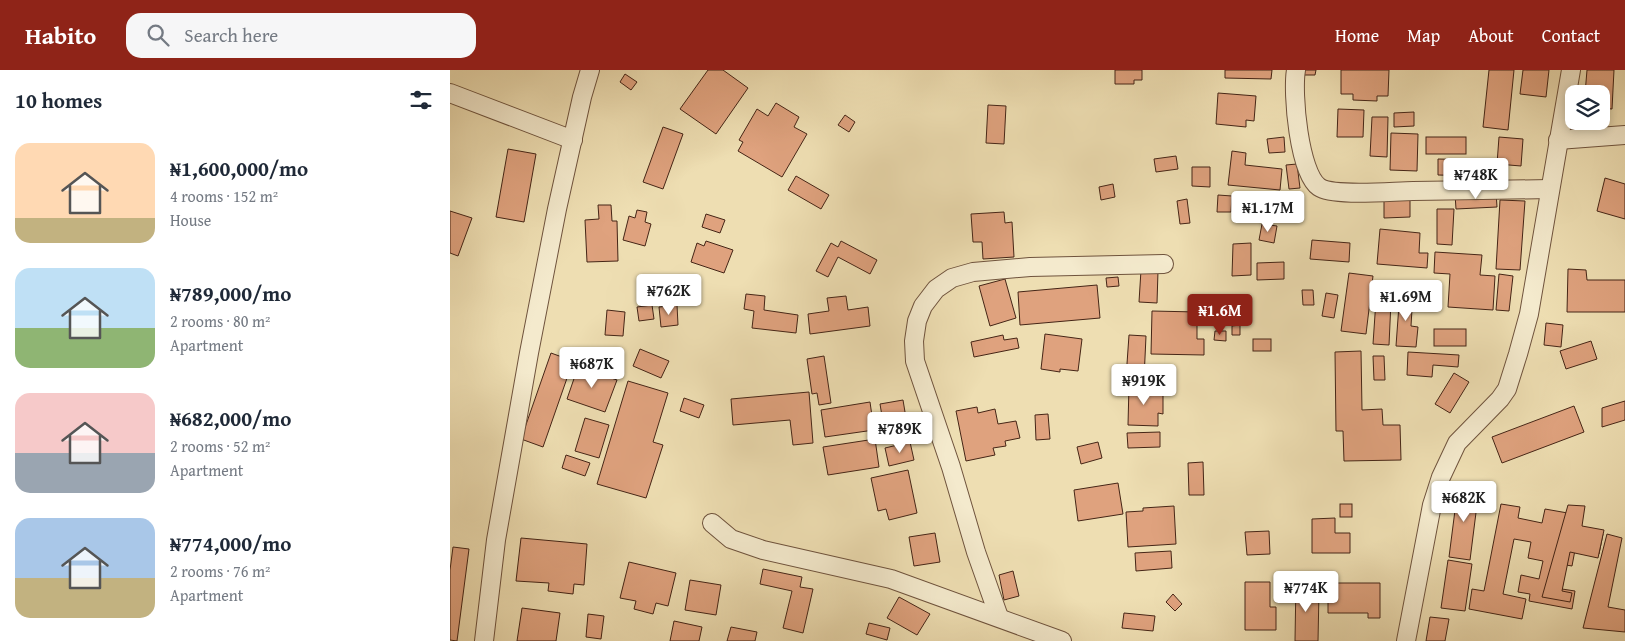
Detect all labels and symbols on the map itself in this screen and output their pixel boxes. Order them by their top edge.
pin: ₦748K [1441,158,1511,200]
pin: ₦1.17M [1227,190,1309,233]
pin: ₦762K [634,274,704,316]
pin: ₦1.69M [1365,280,1447,322]
pin: ₦1.6M [1185,294,1255,336]
pin: ₦687K [557,346,627,389]
pin: ₦919K [1109,364,1179,406]
pin: ₦789K [865,412,935,454]
pin: ₦682K [1429,480,1499,523]
pin: ₦774K [1271,570,1341,613]

